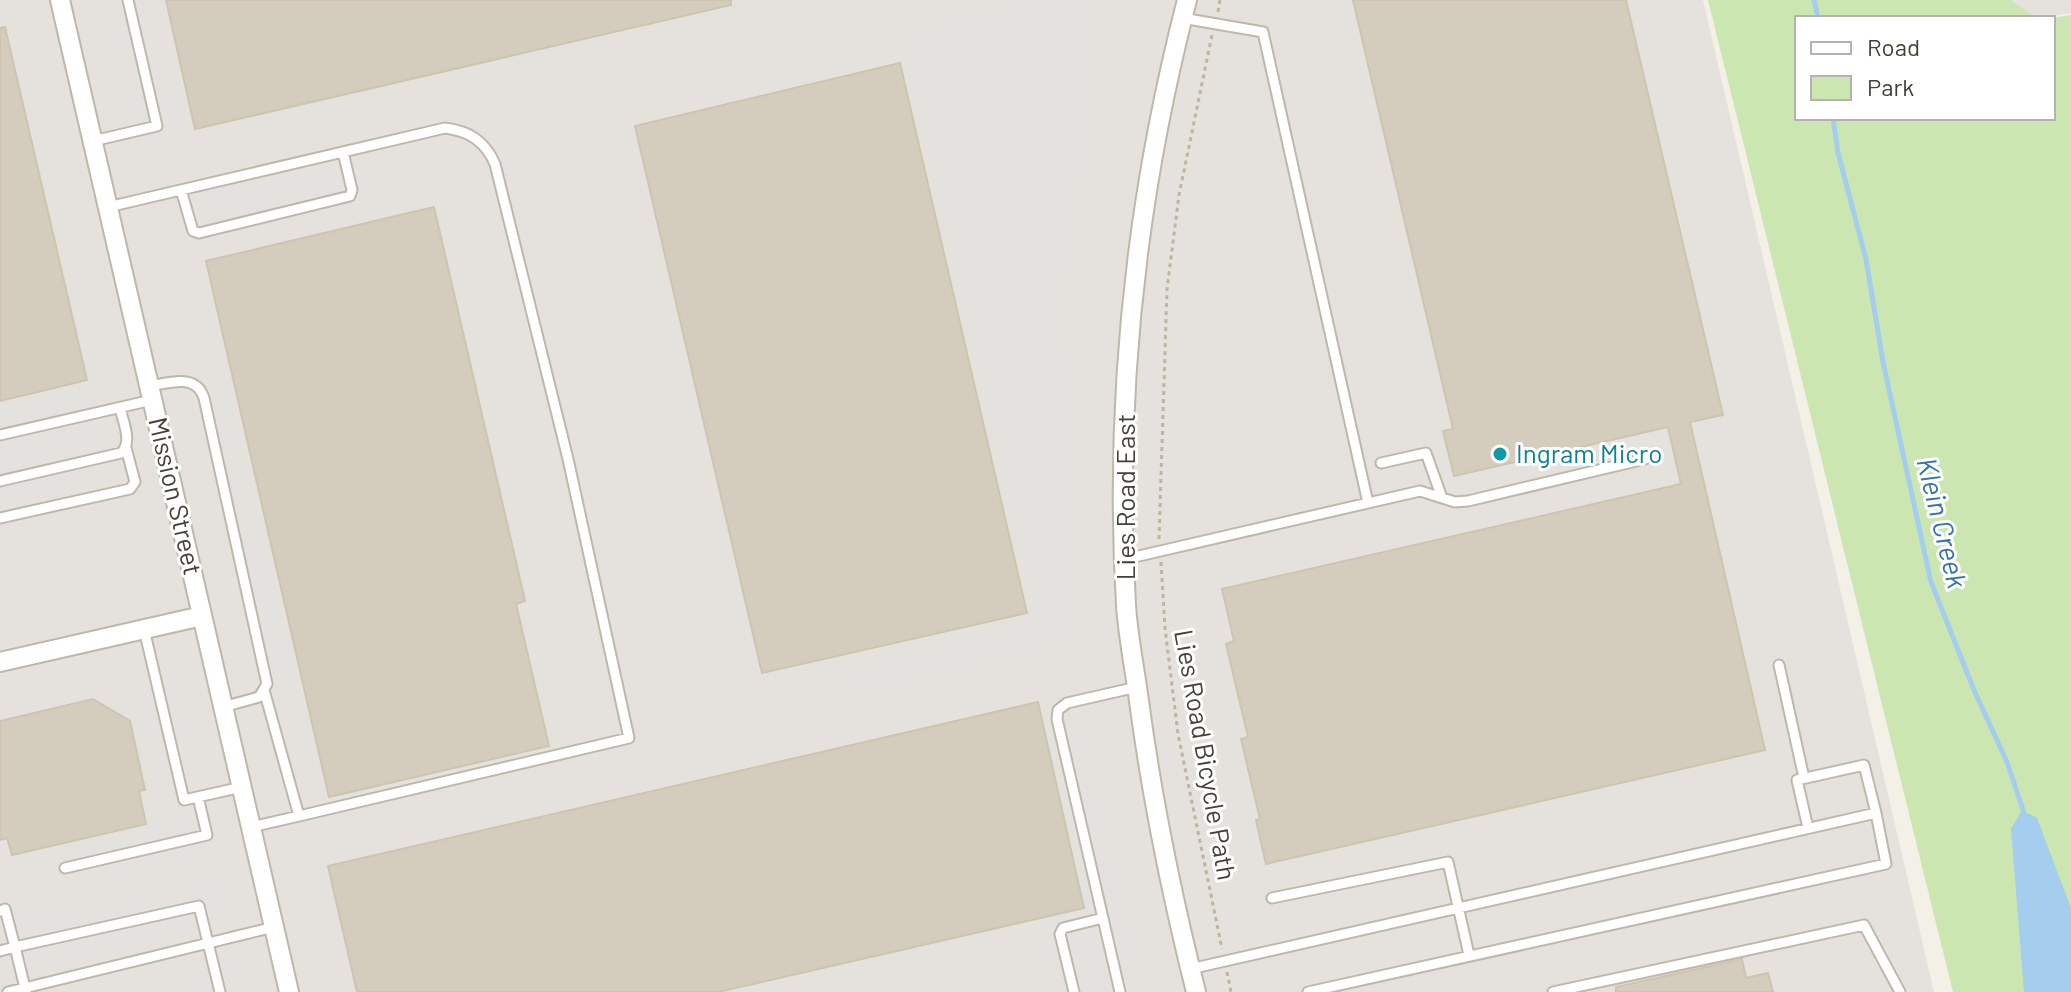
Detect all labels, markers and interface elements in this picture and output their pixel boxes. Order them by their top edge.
legend [1795,16,2055,120]
text: Road [1867,32,1920,61]
text: Park [1867,72,1914,101]
street label: Mission Street [143,414,210,578]
street label: Lies Road East [1109,414,1140,580]
place label: Ingram Micro [1516,437,1662,468]
marker: Ingram Micro [1491,445,1509,463]
water label: Klein Creek [1910,454,1976,592]
street label: Lies Road Bicycle Path [1169,627,1244,882]

